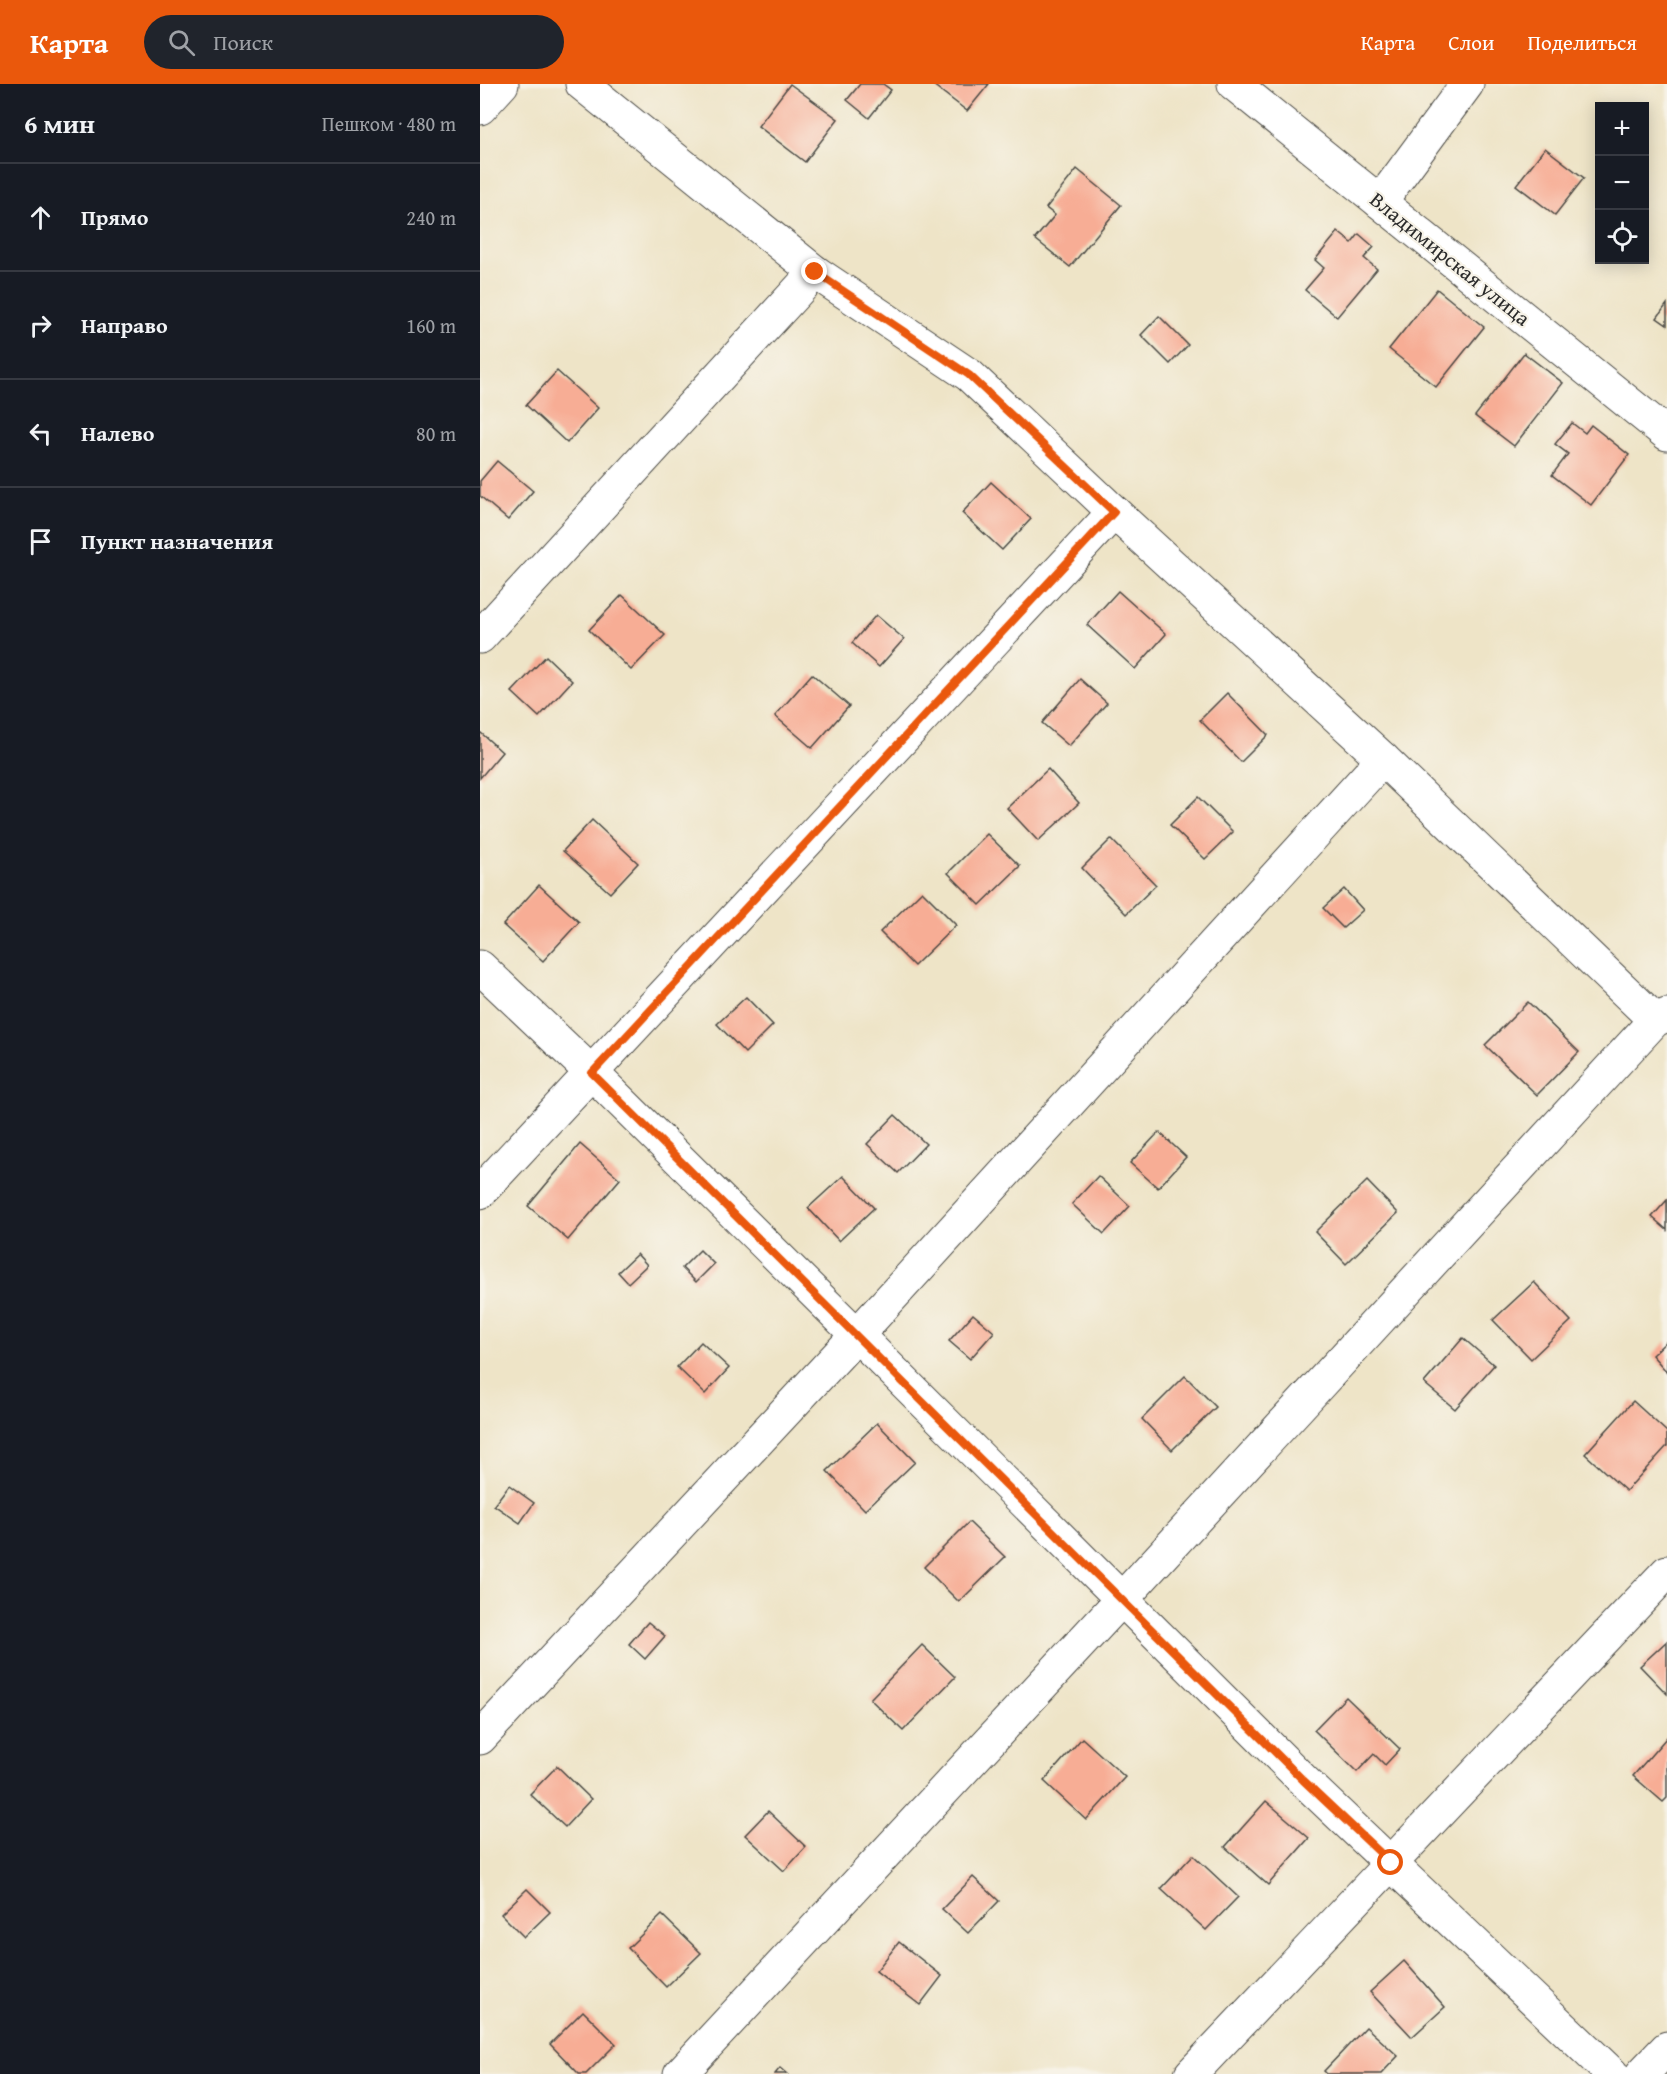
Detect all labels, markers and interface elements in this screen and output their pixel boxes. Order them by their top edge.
search box [144,15,564,69]
text: Карта [30,22,108,63]
icon: search [165,26,198,59]
text: Поиск [213,26,273,58]
text: Карта [1361,27,1415,58]
text: Слои [1448,27,1494,58]
text: Поделиться [1527,27,1637,58]
map controls [1595,102,1649,264]
button: + [1595,102,1649,156]
text: 6 мин [24,104,95,143]
text: Пешком · 480 m [322,109,456,138]
button: − [1595,156,1649,210]
street label: Владимирская улица [1363,184,1537,333]
icon: ahead [24,201,57,234]
text: Прямо [81,201,148,233]
text: 240 m [406,203,456,232]
button: locate [1595,210,1649,264]
route end [801,258,827,284]
icon: right [24,309,57,342]
text: Направо [81,309,168,341]
text: 160 m [406,311,456,340]
icon: left [24,417,57,450]
text: Налево [81,417,154,449]
text: 80 m [416,419,456,448]
icon: arrive [24,525,57,558]
text: Пункт назначения [81,525,273,557]
route start [1377,1849,1403,1875]

